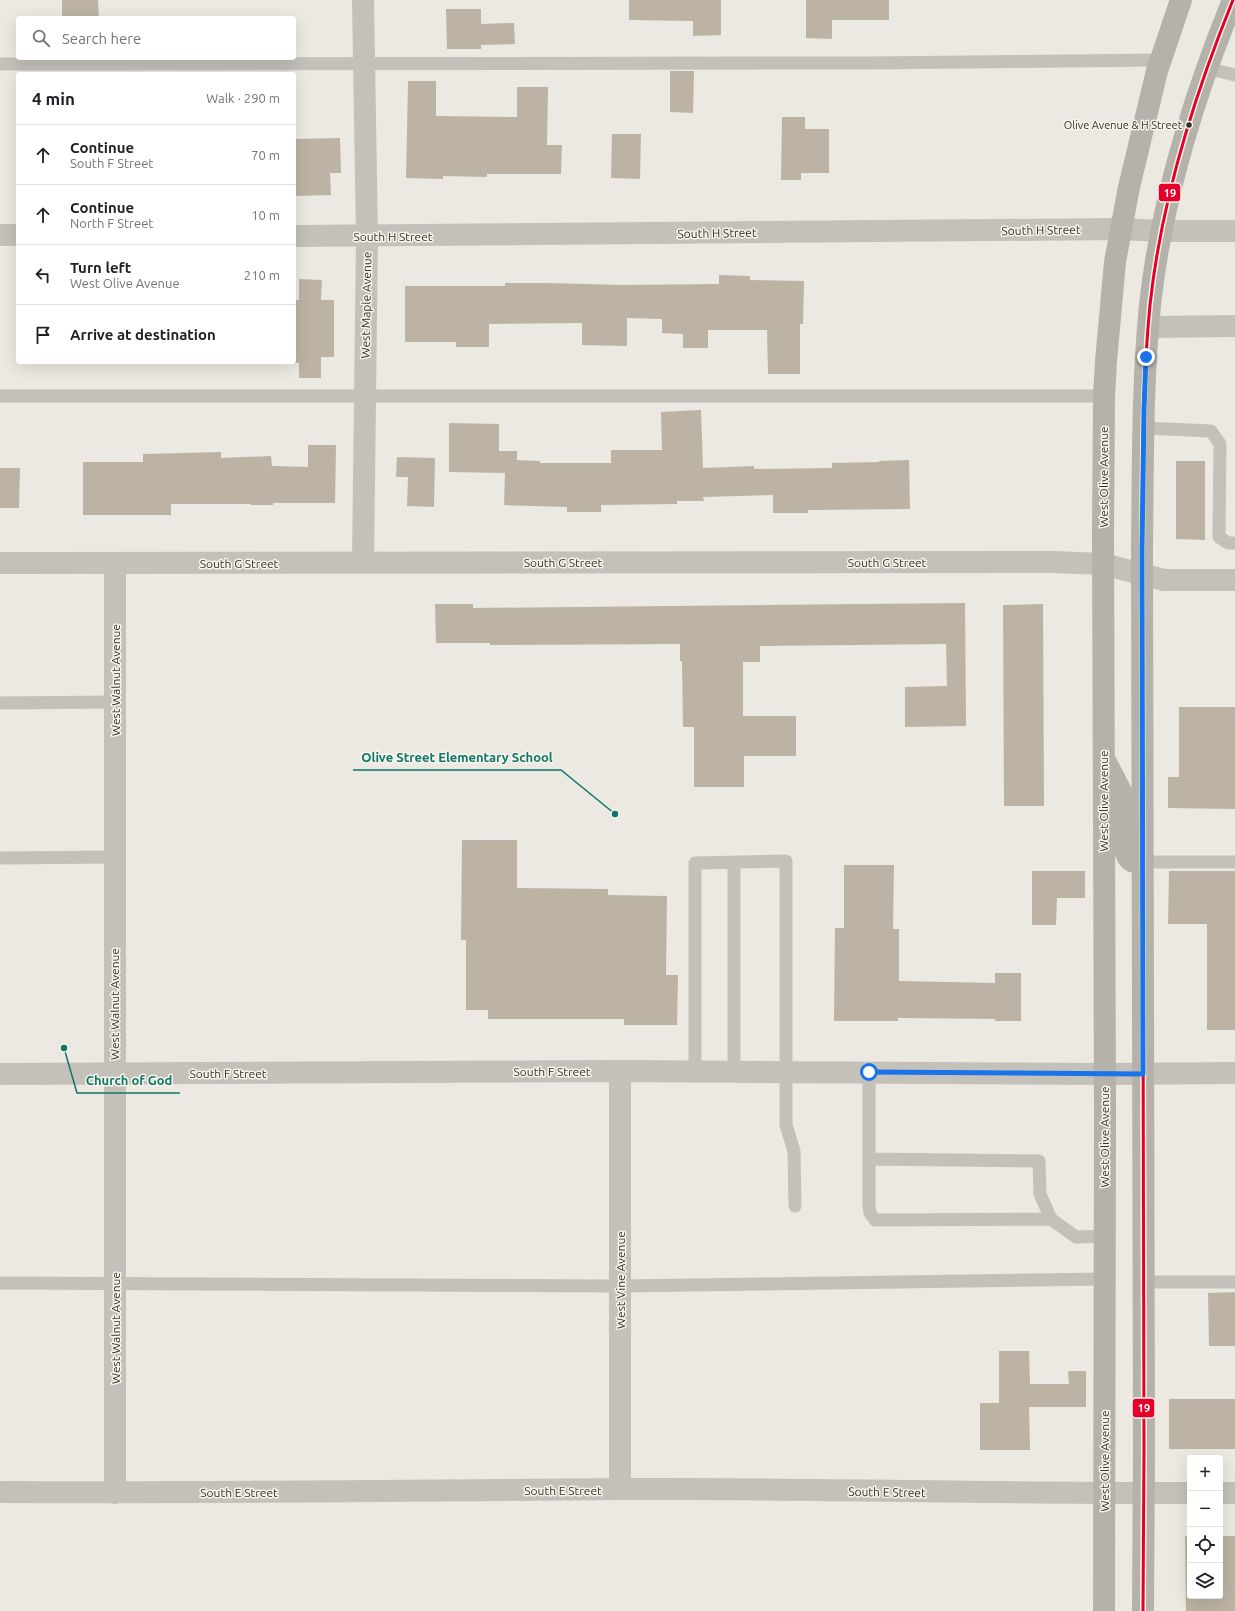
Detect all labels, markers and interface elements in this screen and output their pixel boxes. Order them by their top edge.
search box [16,16,296,60]
icon: search [30,27,52,49]
text: Search here [62,30,141,47]
text: 4 min [32,89,75,108]
text: Walk · 290 m [206,91,280,105]
place label: Olive Avenue & H Street [1064,119,1183,131]
marker: Olive Avenue & H Street [1184,120,1194,130]
text: Continue [70,139,134,156]
icon: ahead [32,144,54,166]
text: 70 m [251,148,280,162]
text: South F Street [70,156,153,170]
line badge: 19 [1158,183,1181,202]
text: 19 [1164,187,1176,199]
text: Continue [70,199,134,216]
icon: ahead [32,204,54,226]
text: 10 m [251,208,280,222]
text: North F Street [70,216,153,230]
street label: South H Street [1001,223,1081,237]
street label: South H Street [677,226,757,240]
street label: South H Street [353,230,433,243]
street label: West Maple Avenue [359,252,373,358]
text: Turn left [70,259,131,276]
icon: left [32,264,54,286]
text: 210 m [244,268,280,282]
text: West Olive Avenue [70,276,180,290]
icon: arrive [32,324,54,346]
text: Arrive at destination [70,326,216,343]
route end [1137,348,1155,366]
street label: West Olive Avenue [1097,426,1110,528]
street label: South G Street [524,556,603,569]
street label: South G Street [848,556,927,569]
street label: South G Street [200,557,279,570]
street label: West Walnut Avenue [109,624,122,736]
callout: Olive Street Elementary School [353,745,561,770]
text: Olive Street Elementary School [361,750,553,764]
street label: West Olive Avenue [1097,750,1110,852]
street label: West Walnut Avenue [108,948,121,1060]
route start [860,1063,878,1081]
street label: South F Street [513,1065,591,1078]
street label: South F Street [189,1067,267,1080]
callout: Church of God [77,1068,180,1093]
text: Church of God [86,1073,172,1087]
street label: West Olive Avenue [1098,1086,1111,1188]
street label: West Vine Avenue [614,1231,627,1329]
street label: West Walnut Avenue [109,1272,122,1384]
line badge: 19 [1132,1398,1155,1418]
text: 19 [1138,1402,1150,1414]
street label: West Olive Avenue [1098,1410,1111,1512]
map controls [1187,1455,1223,1599]
button: + [1187,1455,1223,1491]
street label: South E Street [524,1484,602,1497]
street label: South E Street [848,1485,926,1499]
street label: South E Street [200,1486,278,1499]
button: − [1187,1491,1223,1527]
button: locate [1187,1527,1223,1563]
button: layers [1187,1563,1223,1599]

